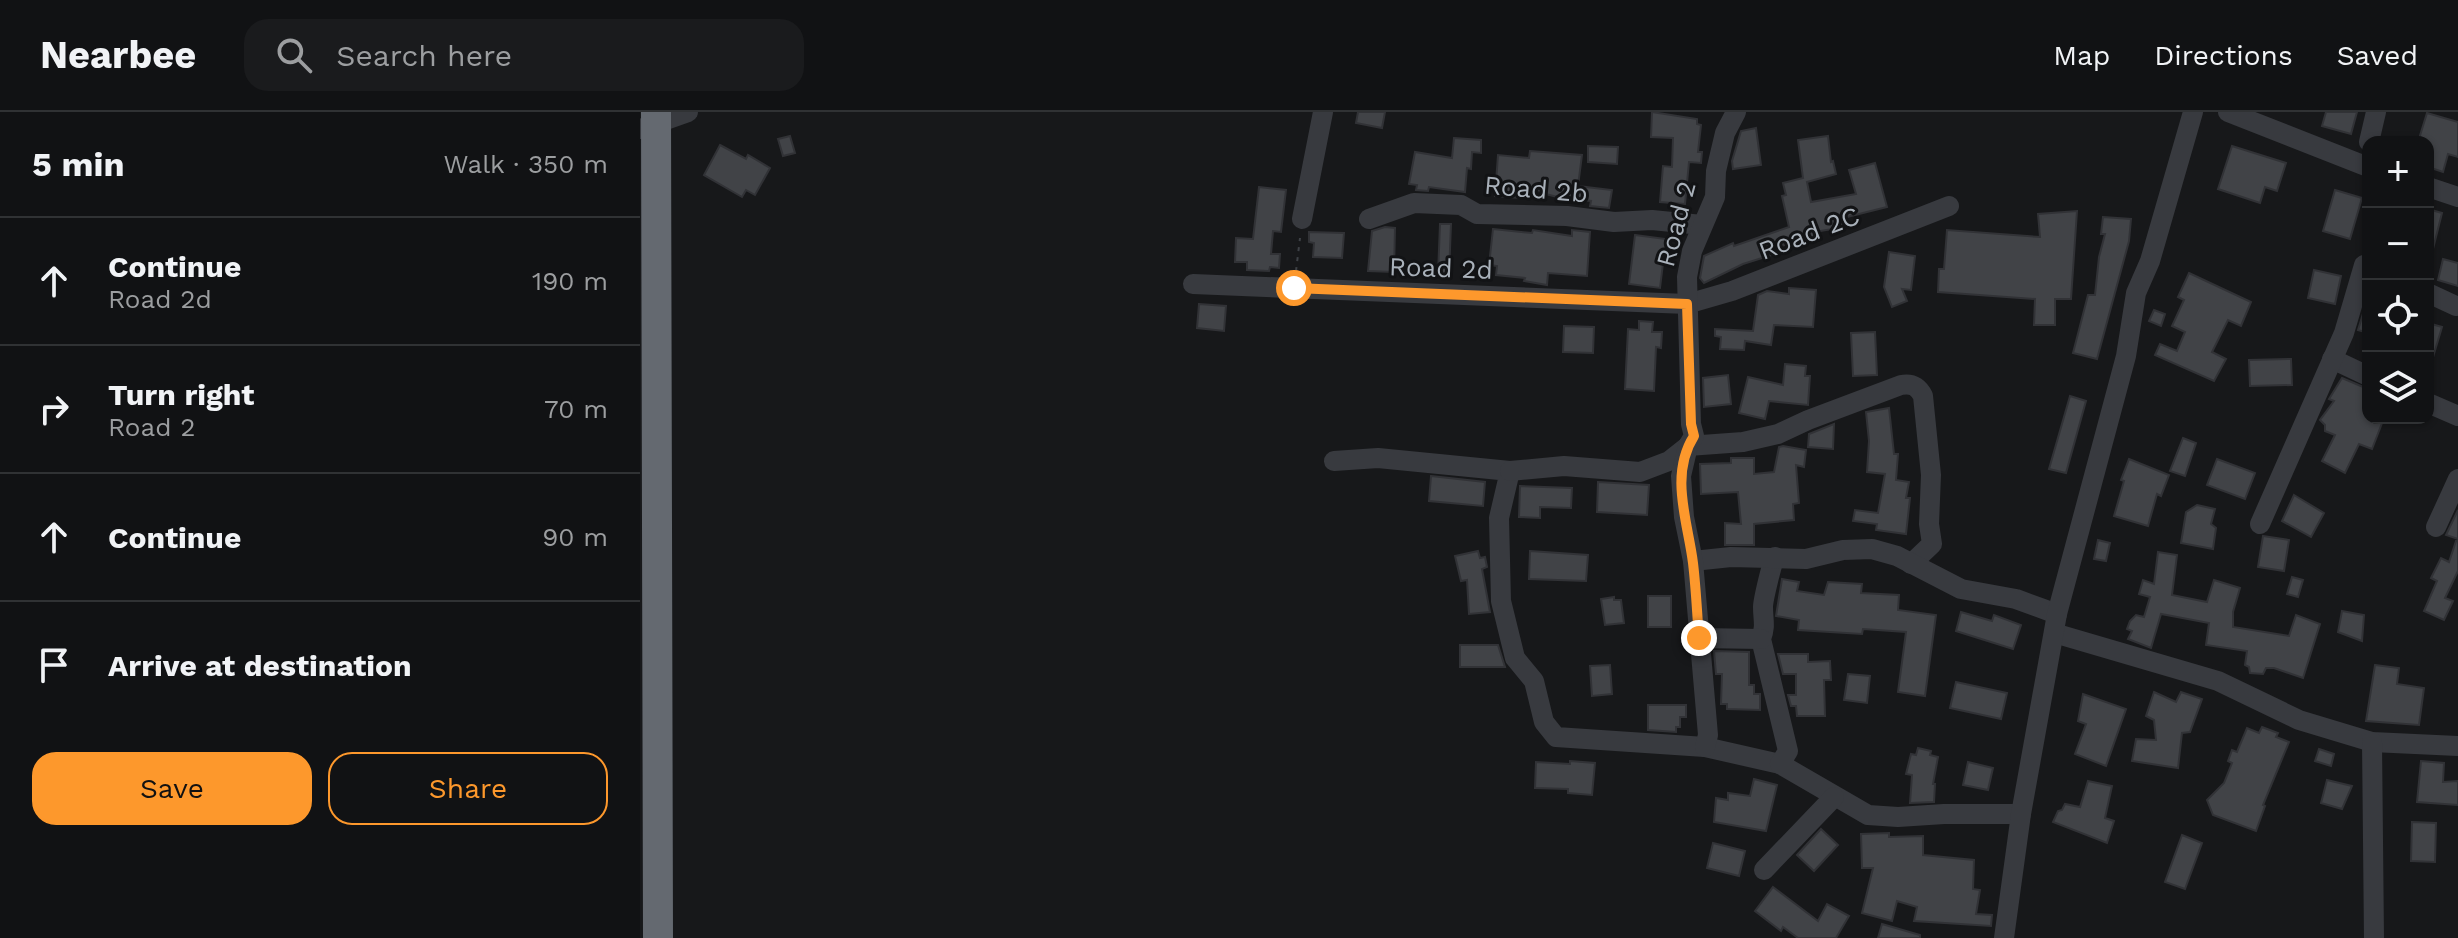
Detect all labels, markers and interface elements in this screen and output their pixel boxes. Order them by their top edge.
search box [244,19,804,91]
text: Nearbee [40,33,196,77]
icon: search [272,33,316,77]
text: Search here [336,38,512,73]
text: Map [2053,39,2110,72]
text: Directions [2154,39,2293,72]
text: Saved [2337,39,2418,72]
map controls [2362,136,2434,424]
button: + [2362,136,2434,208]
text: 5 min [32,144,125,184]
text: Walk · 350 m [443,149,608,179]
street label: Road 2b [1483,170,1589,208]
street label: Road 2 [1650,178,1702,270]
street label: Road 2C [1754,200,1864,266]
button: − [2362,208,2434,280]
text: Continue [108,249,241,284]
street label: Road 2d [1389,251,1493,285]
icon: ahead [32,259,76,303]
text: 190 m [532,266,608,296]
route start [1276,270,1312,306]
button: locate [2362,280,2434,352]
text: Road 2d [108,284,212,314]
button: layers [2362,352,2434,424]
text: Turn right [108,377,254,412]
icon: right [32,387,76,431]
text: 70 m [544,394,608,424]
text: Road 2 [108,412,196,442]
icon: ahead [32,515,76,559]
text: Continue [108,520,241,555]
text: 90 m [542,522,608,552]
route end [1681,620,1717,656]
icon: arrive [32,643,76,687]
text: Arrive at destination [108,648,412,683]
button: Save [32,752,312,825]
button: Share [328,752,608,825]

